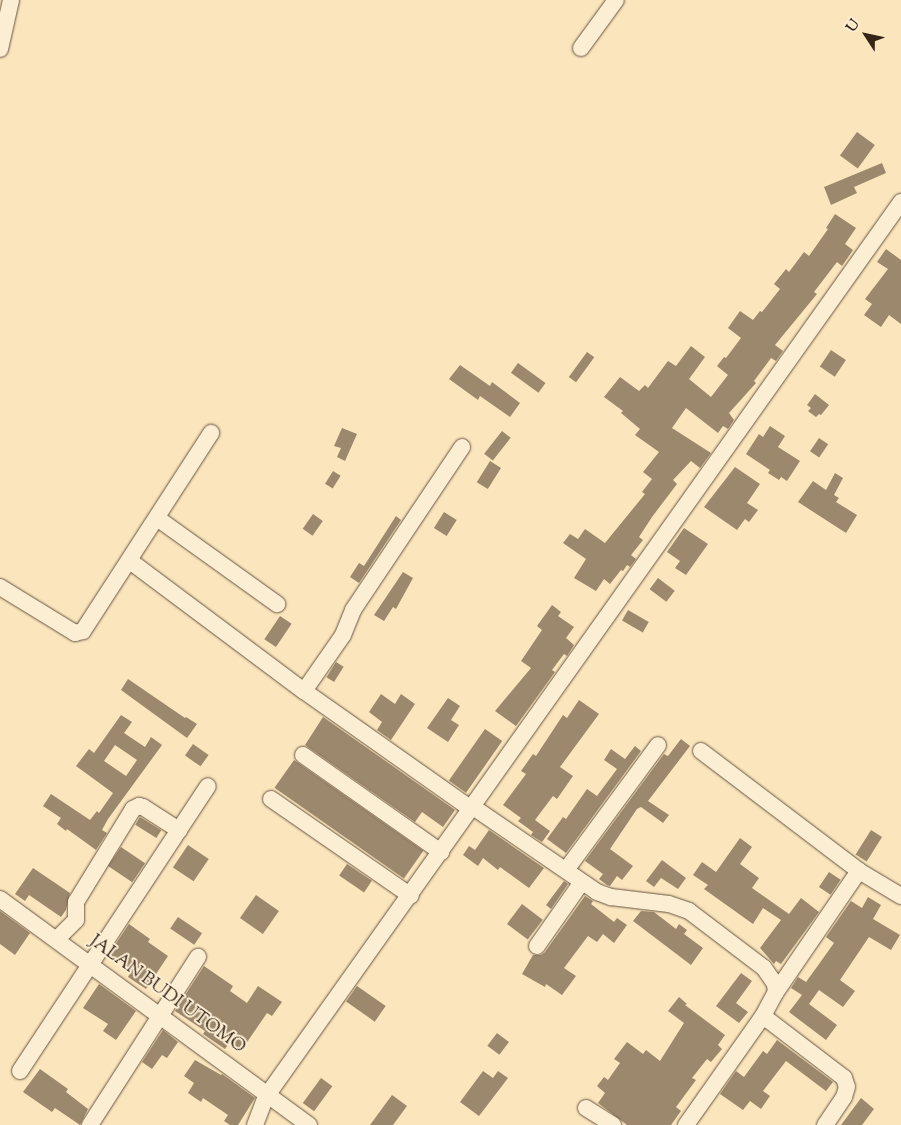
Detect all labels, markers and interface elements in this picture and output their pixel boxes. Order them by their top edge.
north arrow [841,10,891,60]
text: U [842,16,865,37]
street label: JALAN BUDI UTOMO [85,931,249,1059]

